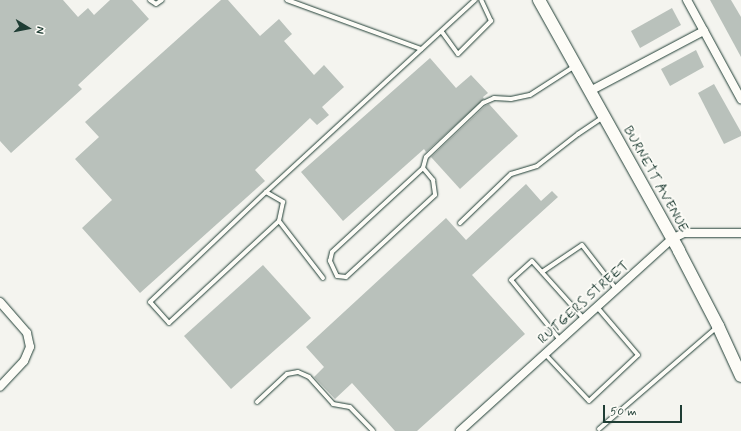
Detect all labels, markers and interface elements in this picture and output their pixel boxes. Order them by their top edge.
north arrow [8,8,48,48]
text: N [32,25,47,35]
street label: BURNETT AVENUE [619,122,693,236]
street label: RUTGERS STREET [533,256,633,348]
scale bar [605,397,684,423]
text: 50 m [610,404,637,420]

